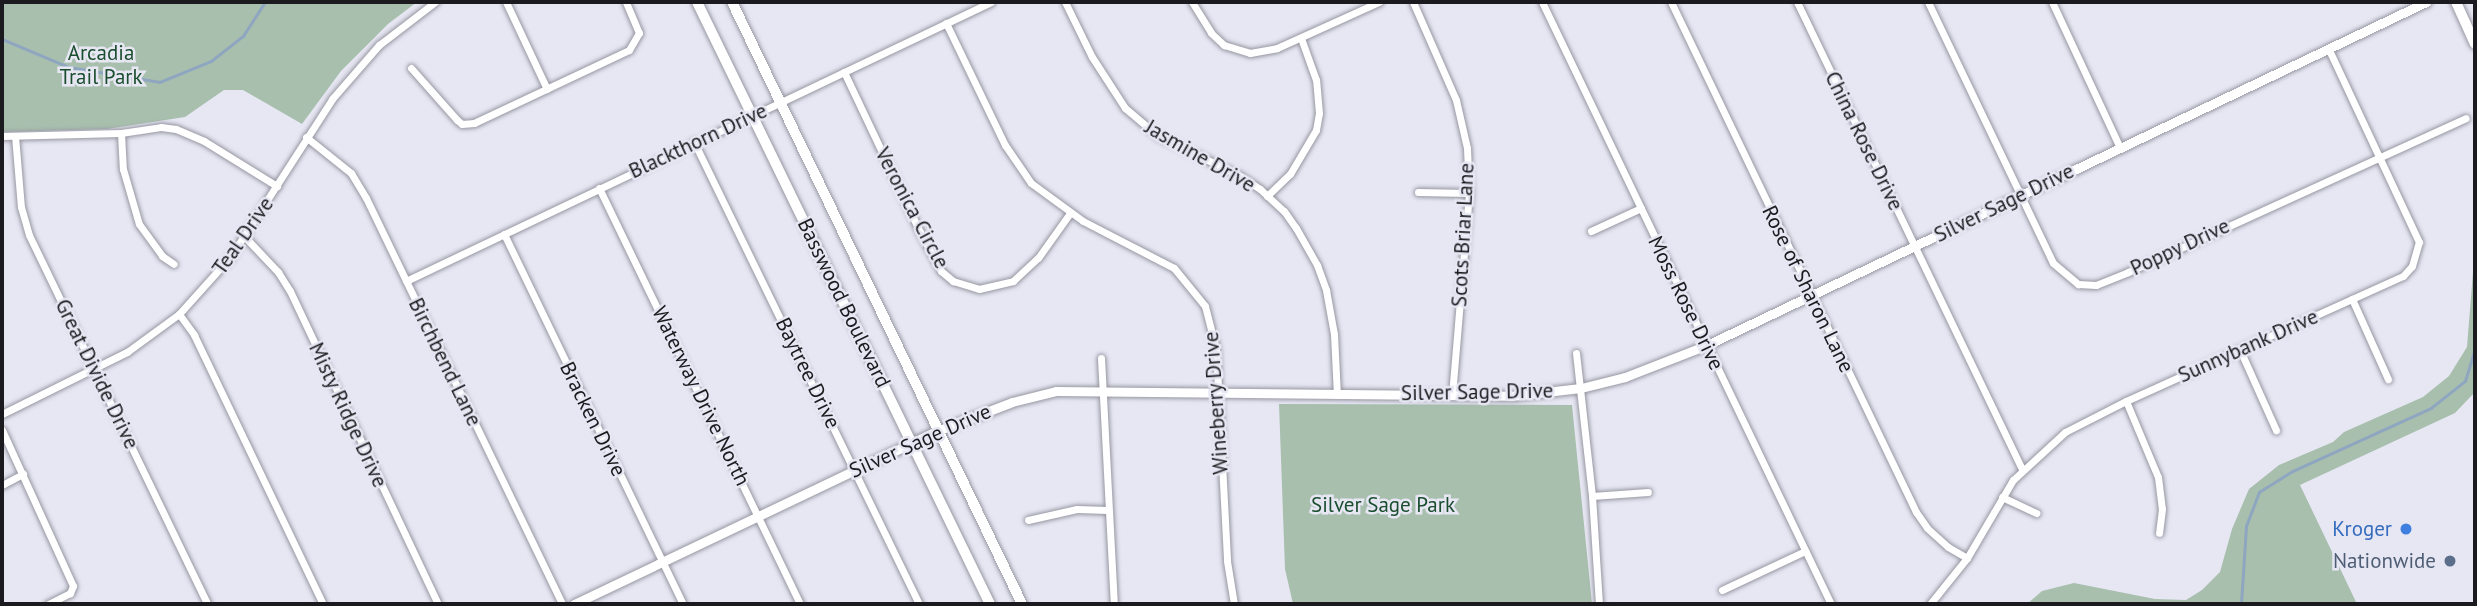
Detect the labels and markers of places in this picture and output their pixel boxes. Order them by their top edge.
place label: Kroger [2332,516,2392,542]
marker: Kroger [2398,521,2414,537]
place label: Nationwide [2333,548,2436,574]
marker: Nationwide [2442,553,2458,569]

